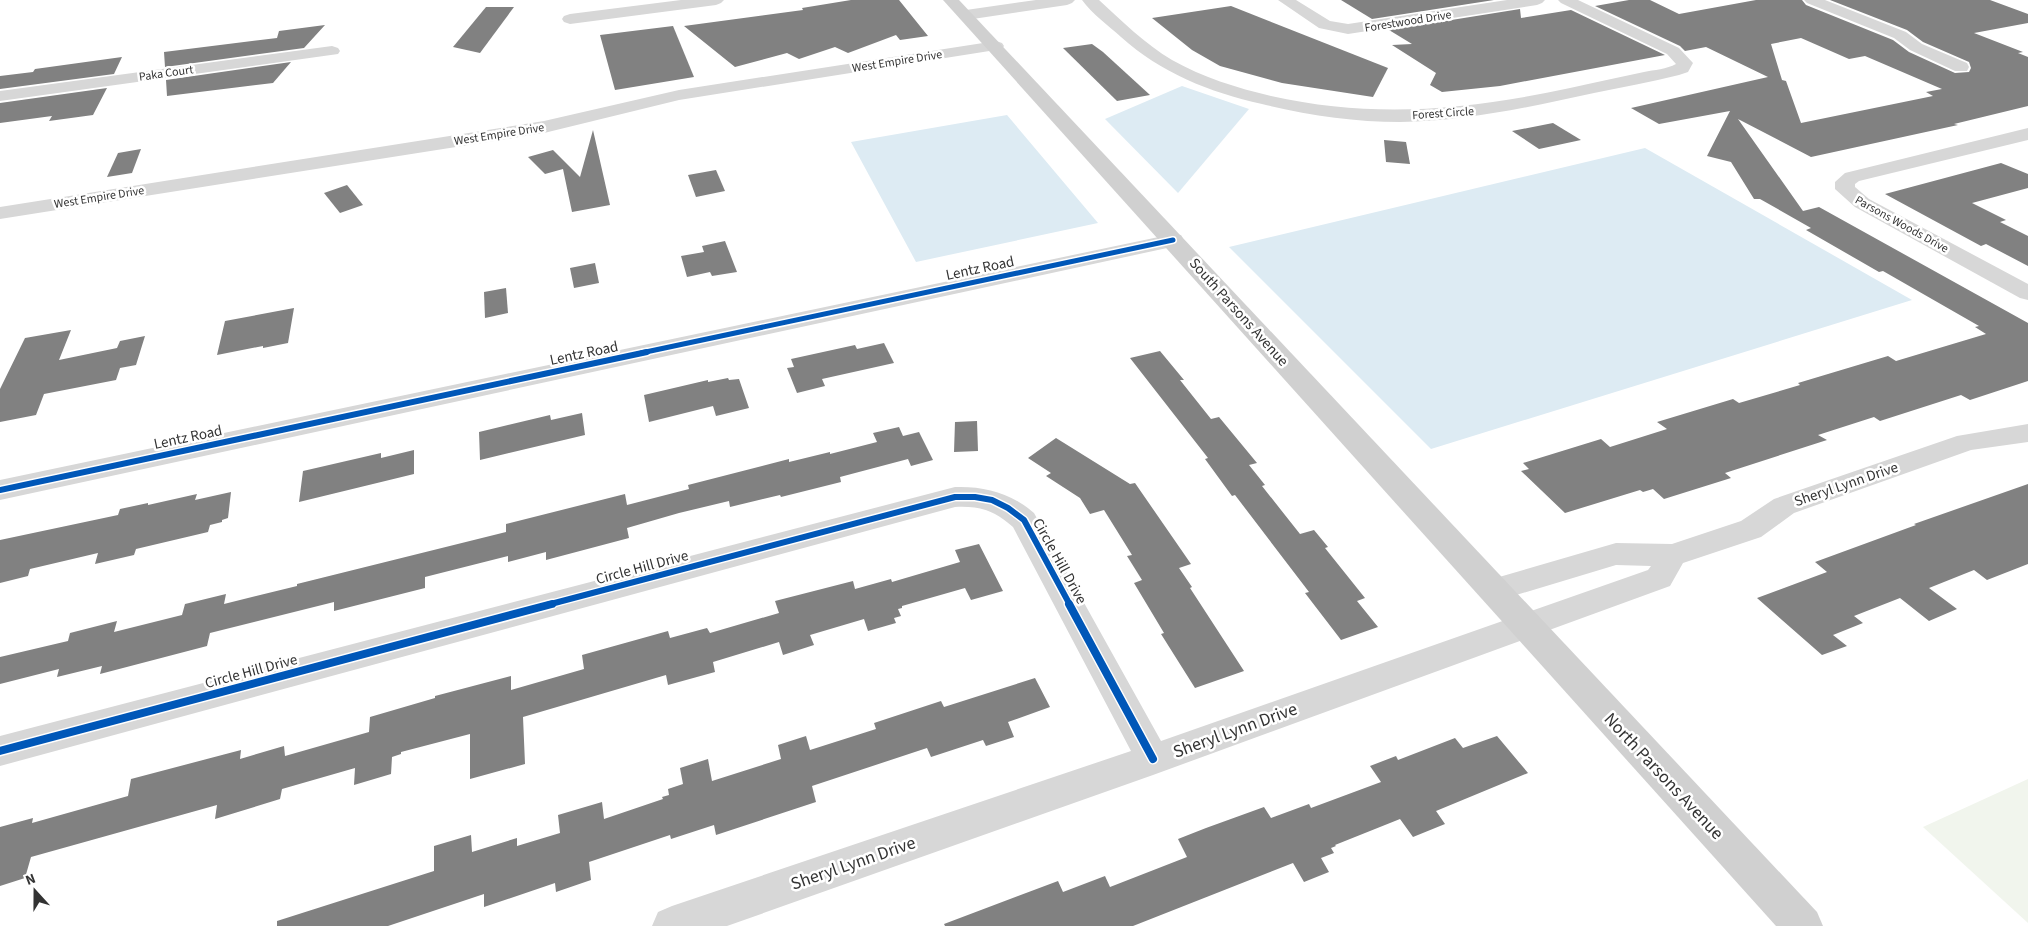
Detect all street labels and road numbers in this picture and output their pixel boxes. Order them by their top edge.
street label: Forestwood Drive [1363,6,1453,37]
street label: West Empire Drive [851,46,943,77]
street label: Paka Court [138,61,194,86]
street label: Forest Circle [1412,103,1475,124]
street label: West Empire Drive [453,119,545,150]
street label: West Empire Drive [53,182,145,213]
street label: Parsons Woods Drive [1852,192,1952,257]
street label: Lentz Road [944,251,1016,286]
street label: South Parsons Avenue [1184,254,1293,371]
street label: Lentz Road [548,336,620,371]
street label: Lentz Road [152,420,224,455]
street label: Sheryl Lynn Drive [1791,457,1901,512]
street label: Circle Hill Drive [1027,515,1092,608]
street label: Circle Hill Drive [594,545,691,590]
street label: Circle Hill Drive [203,649,300,694]
street label: Sheryl Lynn Drive [1170,696,1301,765]
street label: North Parsons Avenue [1598,707,1729,845]
street label: Sheryl Lynn Drive [787,830,919,897]

